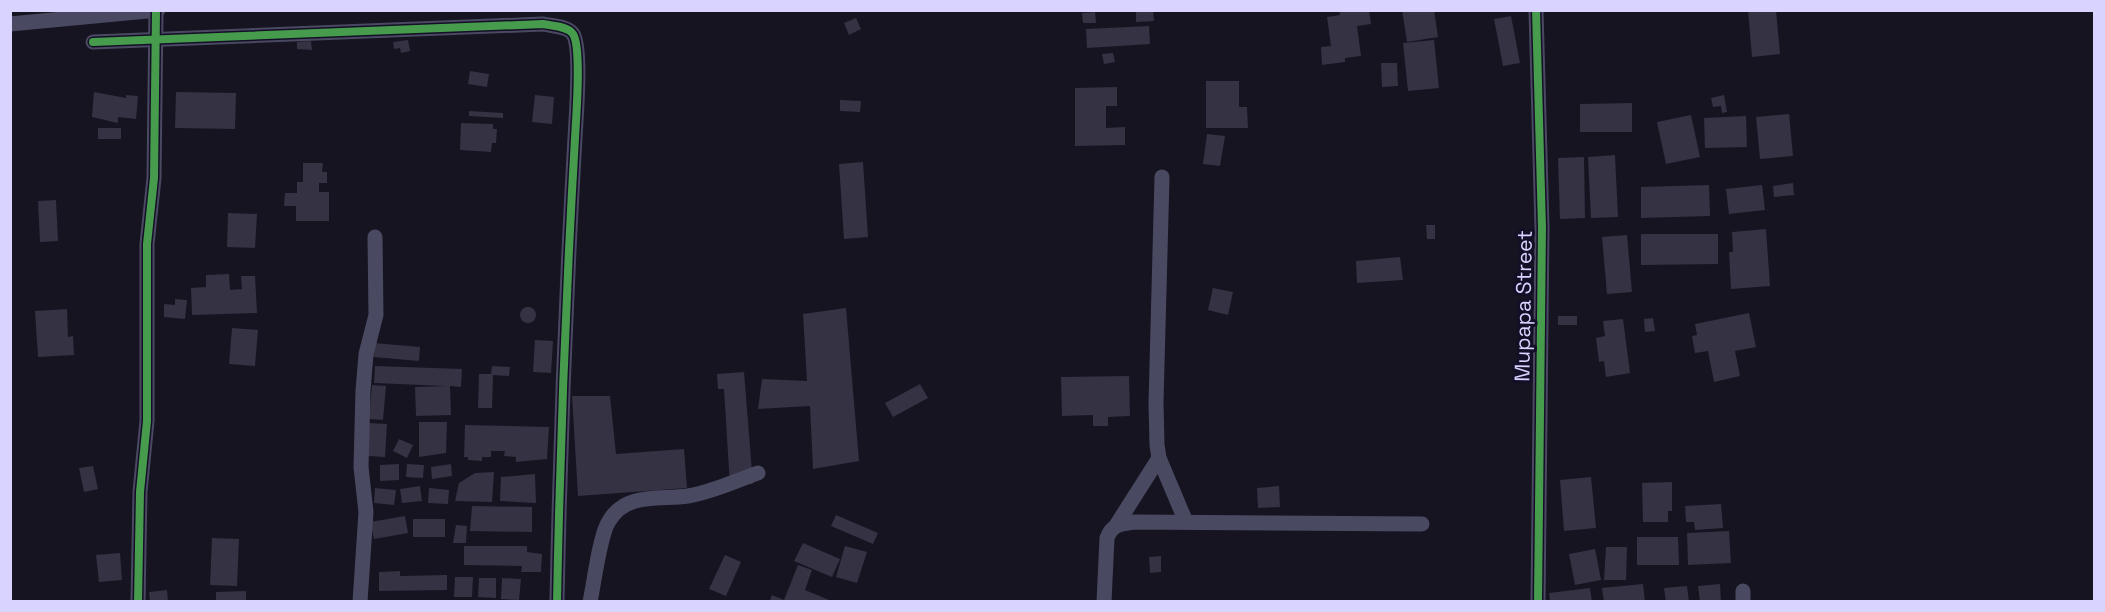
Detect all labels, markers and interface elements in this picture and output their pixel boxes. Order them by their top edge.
street label: Mupapa Street [1508,230,1538,382]

